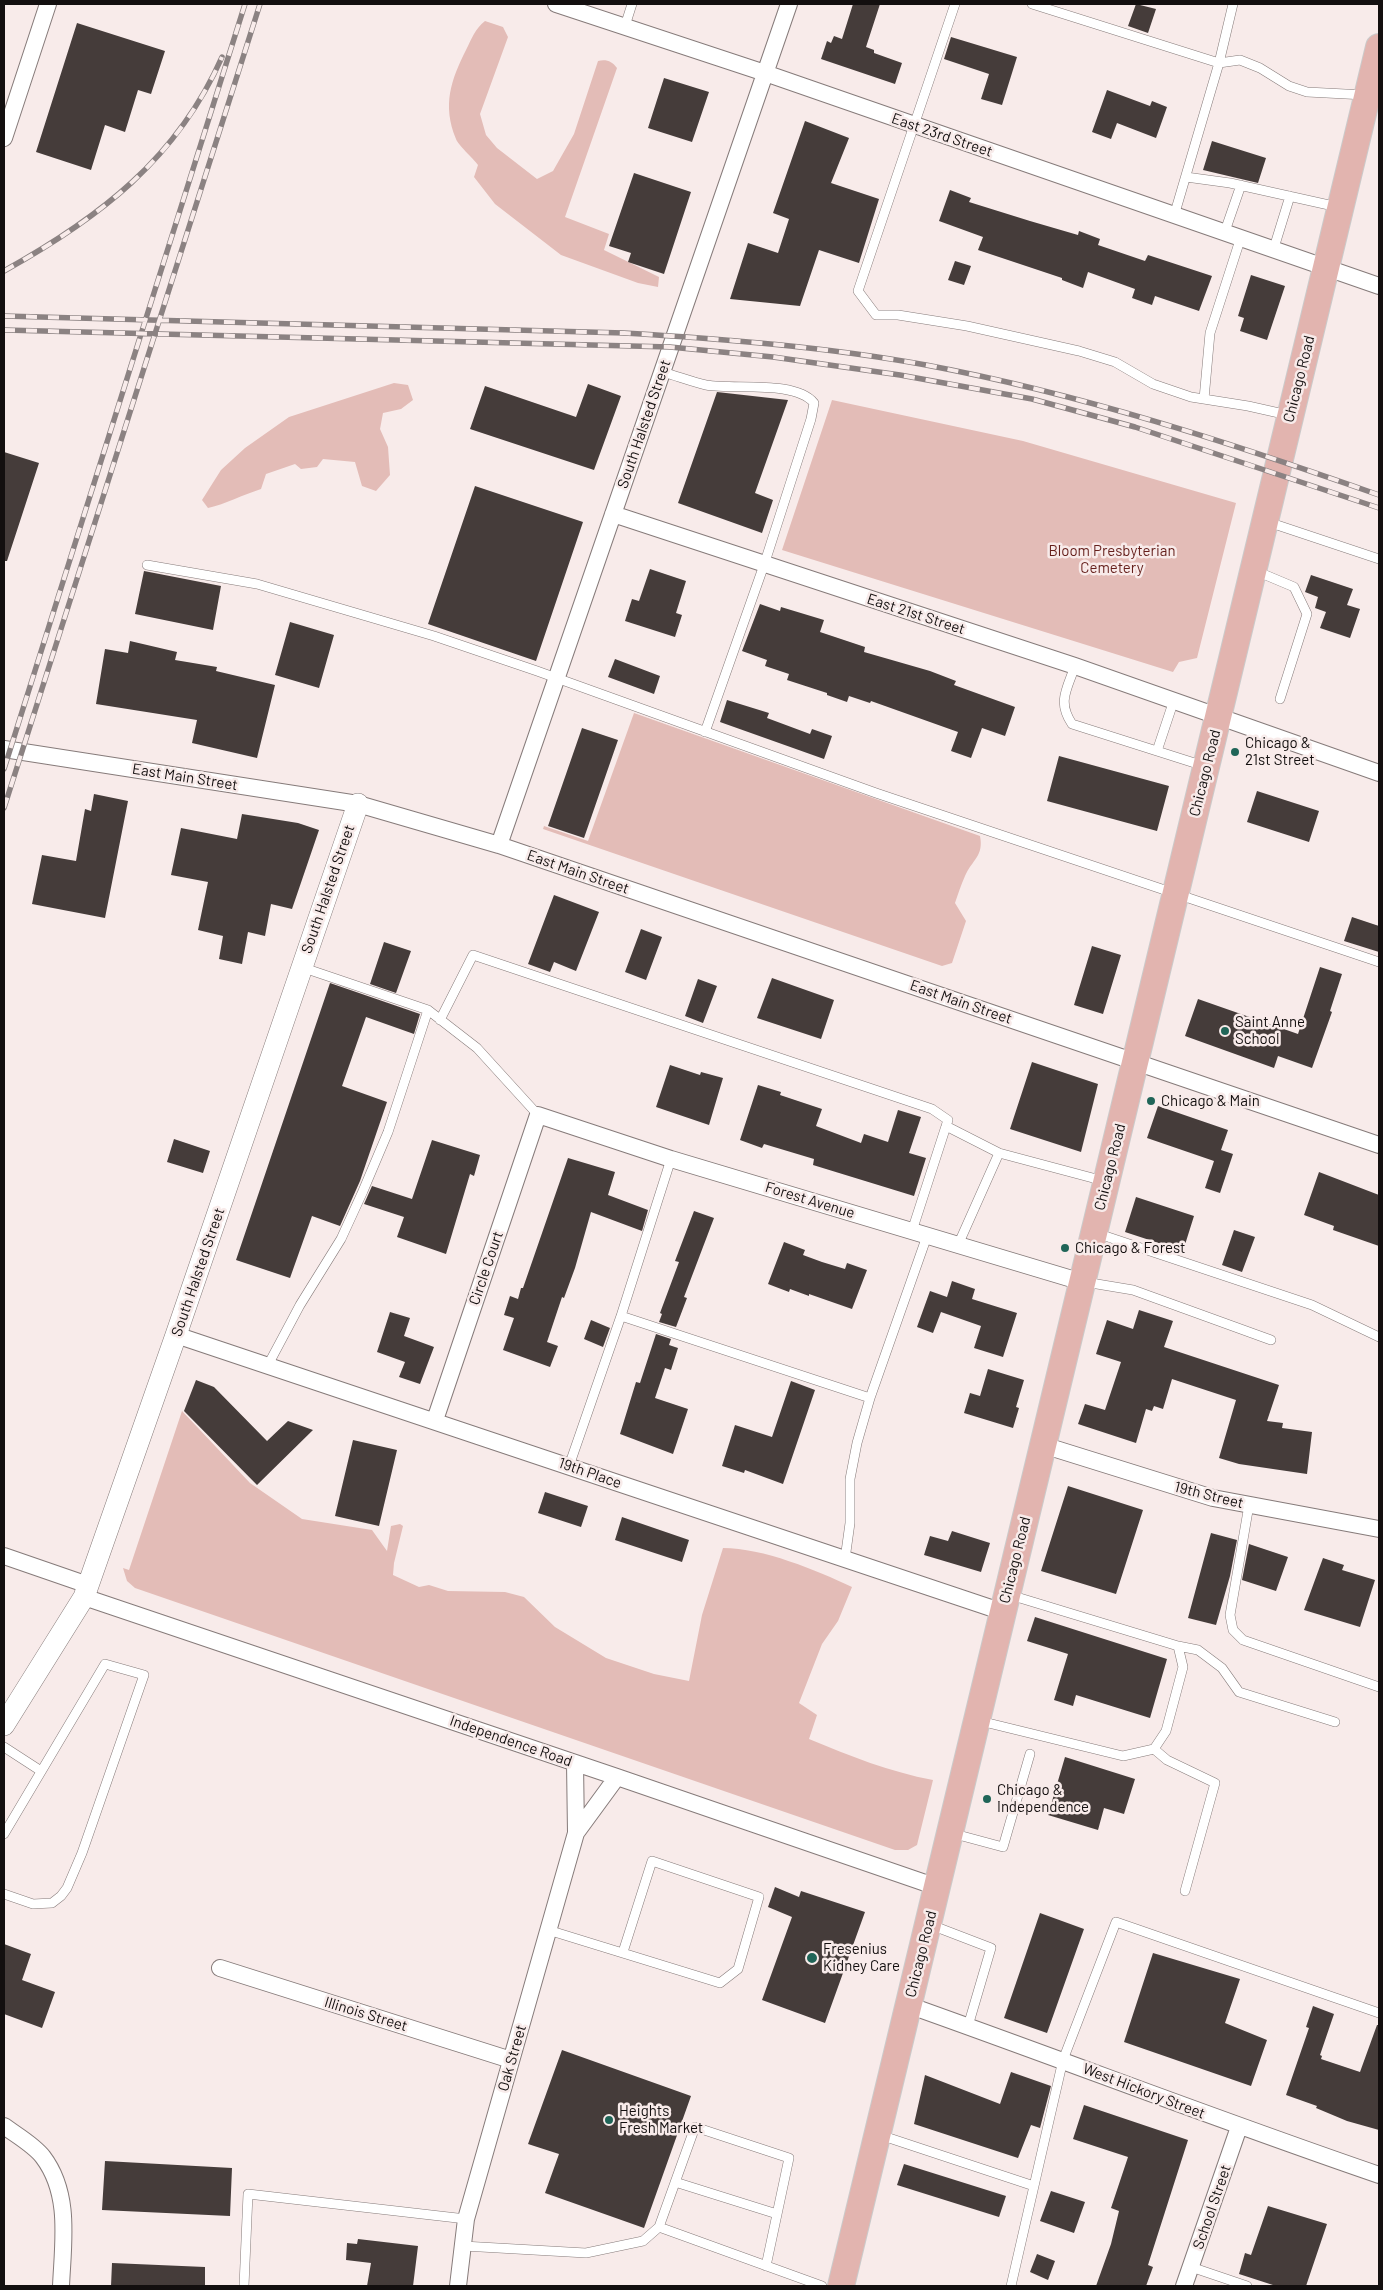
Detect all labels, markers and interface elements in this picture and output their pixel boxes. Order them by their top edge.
street label: East 23rd Street [889,109,995,161]
street label: Chicago Road [1280,334,1318,424]
street label: South Halsted Street [614,357,674,491]
park label: Bloom Presbyterian Cemetery [1048,542,1176,577]
street label: East 21st Street [865,590,967,638]
street label: Chicago Road [1186,728,1224,818]
place label: Chicago & 21st Street [1245,734,1315,769]
marker: Chicago & 21st Street [1229,746,1241,758]
street label: East Main Street [131,760,239,794]
street label: South Halsted Street [298,822,358,956]
street label: East Main Street [525,846,631,898]
street label: East Main Street [908,976,1014,1028]
place label: Saint Anne School [1235,1013,1305,1048]
marker: Saint Anne School [1219,1025,1231,1037]
place label: Chicago & Main [1161,1092,1260,1110]
marker: Chicago & Main [1145,1095,1157,1107]
street label: Chicago Road [1091,1122,1129,1212]
street label: Forest Avenue [763,1178,857,1222]
street label: South Halsted Street [168,1205,228,1339]
street label: Circle Court [465,1229,507,1307]
place label: Chicago & Forest [1075,1239,1186,1257]
marker: Chicago & Forest [1059,1242,1071,1254]
street label: 19th Place [556,1454,624,1492]
street label: 19th Street [1173,1478,1245,1512]
street label: Chicago Road [996,1515,1034,1605]
street label: Independence Road [447,1712,575,1770]
place label: Chicago & Independence [997,1781,1089,1816]
marker: Chicago & Independence [981,1793,993,1805]
street label: Chicago Road [902,1909,940,1999]
place label: Fresenius Kidney Care [823,1940,900,1975]
marker: Fresenius Kidney Care [805,1951,819,1965]
street label: Illinois Street [322,1993,410,2035]
street label: Oak Street [494,2023,530,2093]
street label: West Hickory Street [1080,2059,1208,2123]
place label: Heights Fresh Market [619,2102,703,2137]
marker: Heights Fresh Market [603,2114,615,2126]
street label: School Street [1189,2162,1235,2252]

